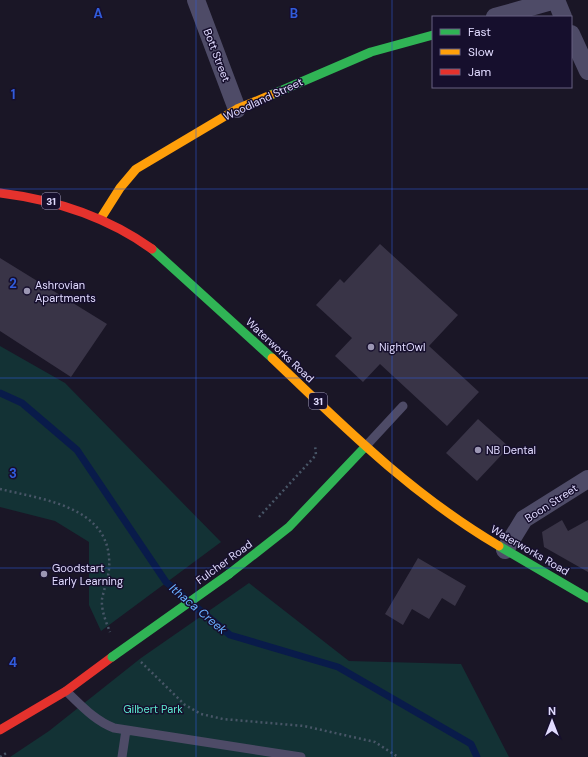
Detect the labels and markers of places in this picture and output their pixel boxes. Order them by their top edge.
place label: Ashrovian Apartments [35,278,96,305]
marker: Ashrovian Apartments [22,286,32,296]
place label: NightOwl [379,340,425,354]
marker: NightOwl [366,342,376,352]
place label: NB Dental [486,443,536,457]
marker: NB Dental [473,445,483,455]
place label: Goodstart Early Learning [52,561,123,588]
marker: Goodstart Early Learning [39,569,49,579]

